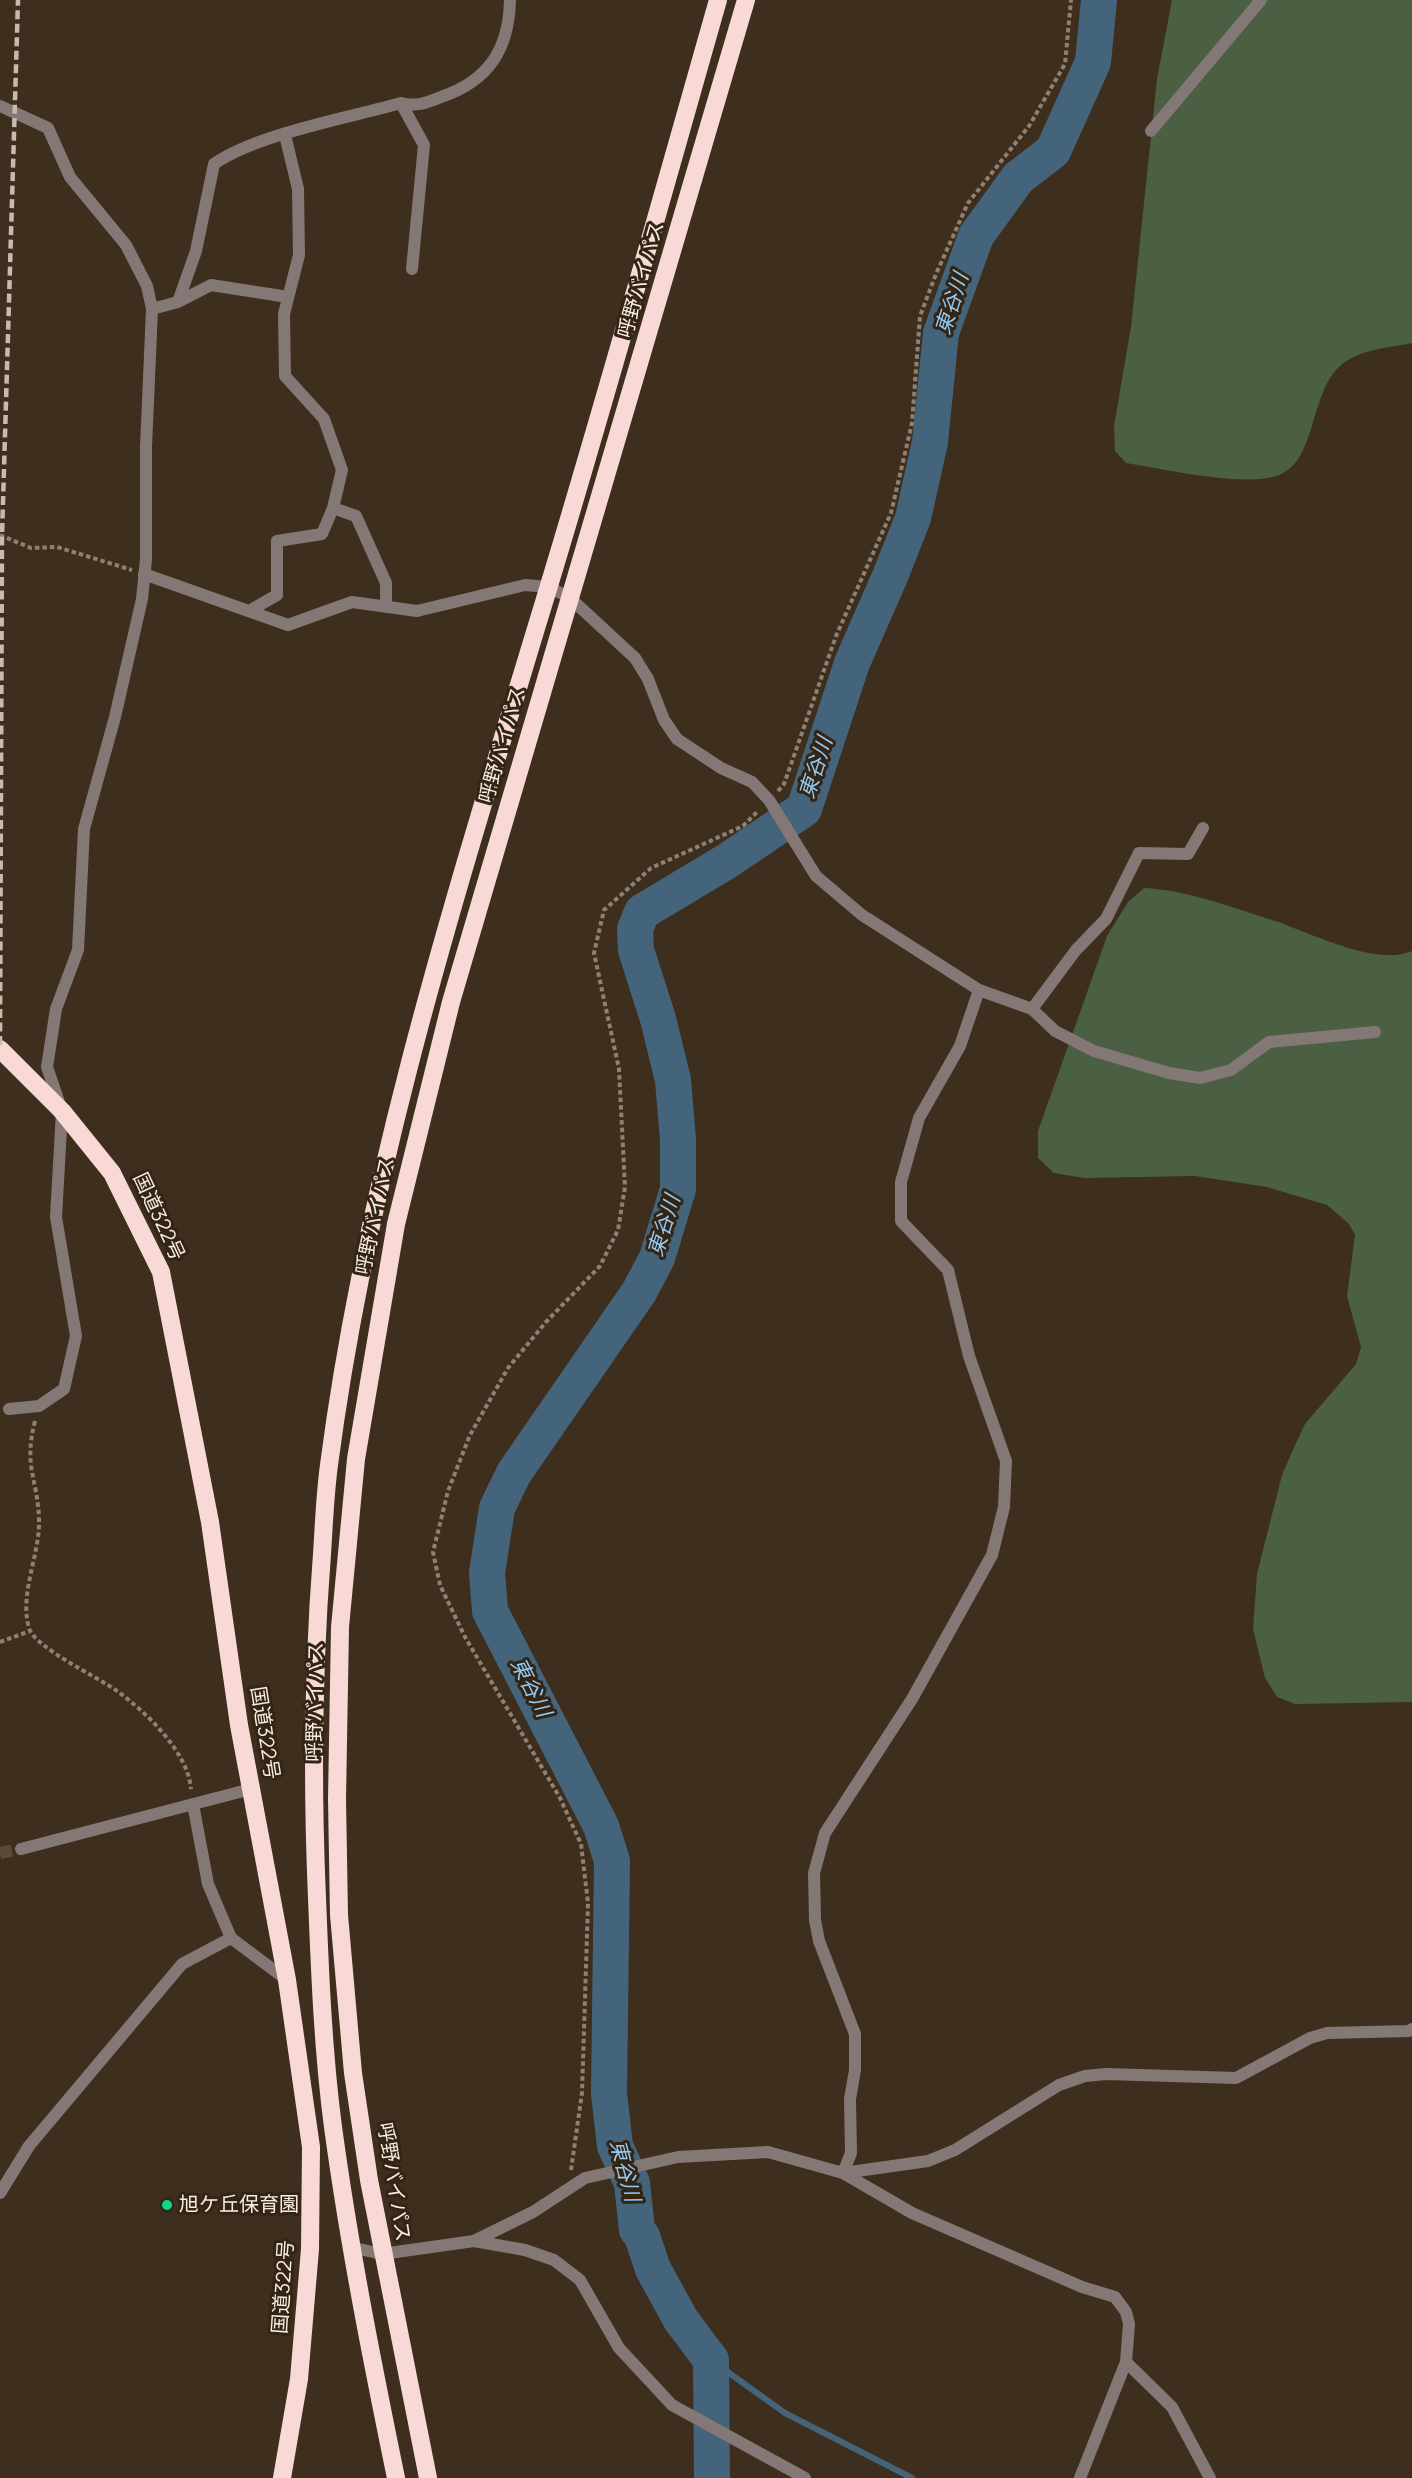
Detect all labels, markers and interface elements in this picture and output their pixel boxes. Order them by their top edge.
street label: 呼野バイパス [614,219,670,341]
water label: 東谷川 [931,270,975,338]
street label: 呼野バイパス [475,684,531,806]
water label: 東谷川 [795,734,839,802]
street label: 呼野バイパス [352,1155,400,1277]
street label: 国道322号 [127,1169,189,1265]
water label: 東谷川 [644,1192,686,1260]
street label: 呼野バイパス [303,1642,329,1762]
water label: 東谷川 [504,1654,556,1722]
street label: 国道322号 [245,1685,283,1781]
street label: 呼野バイパス [372,2121,414,2243]
water label: 東谷川 [604,2137,644,2205]
place label: 旭ケ丘保育園 [179,2193,299,2217]
marker: 旭ケ丘保育園 [160,2198,174,2212]
street label: 国道322号 [269,2239,299,2335]

